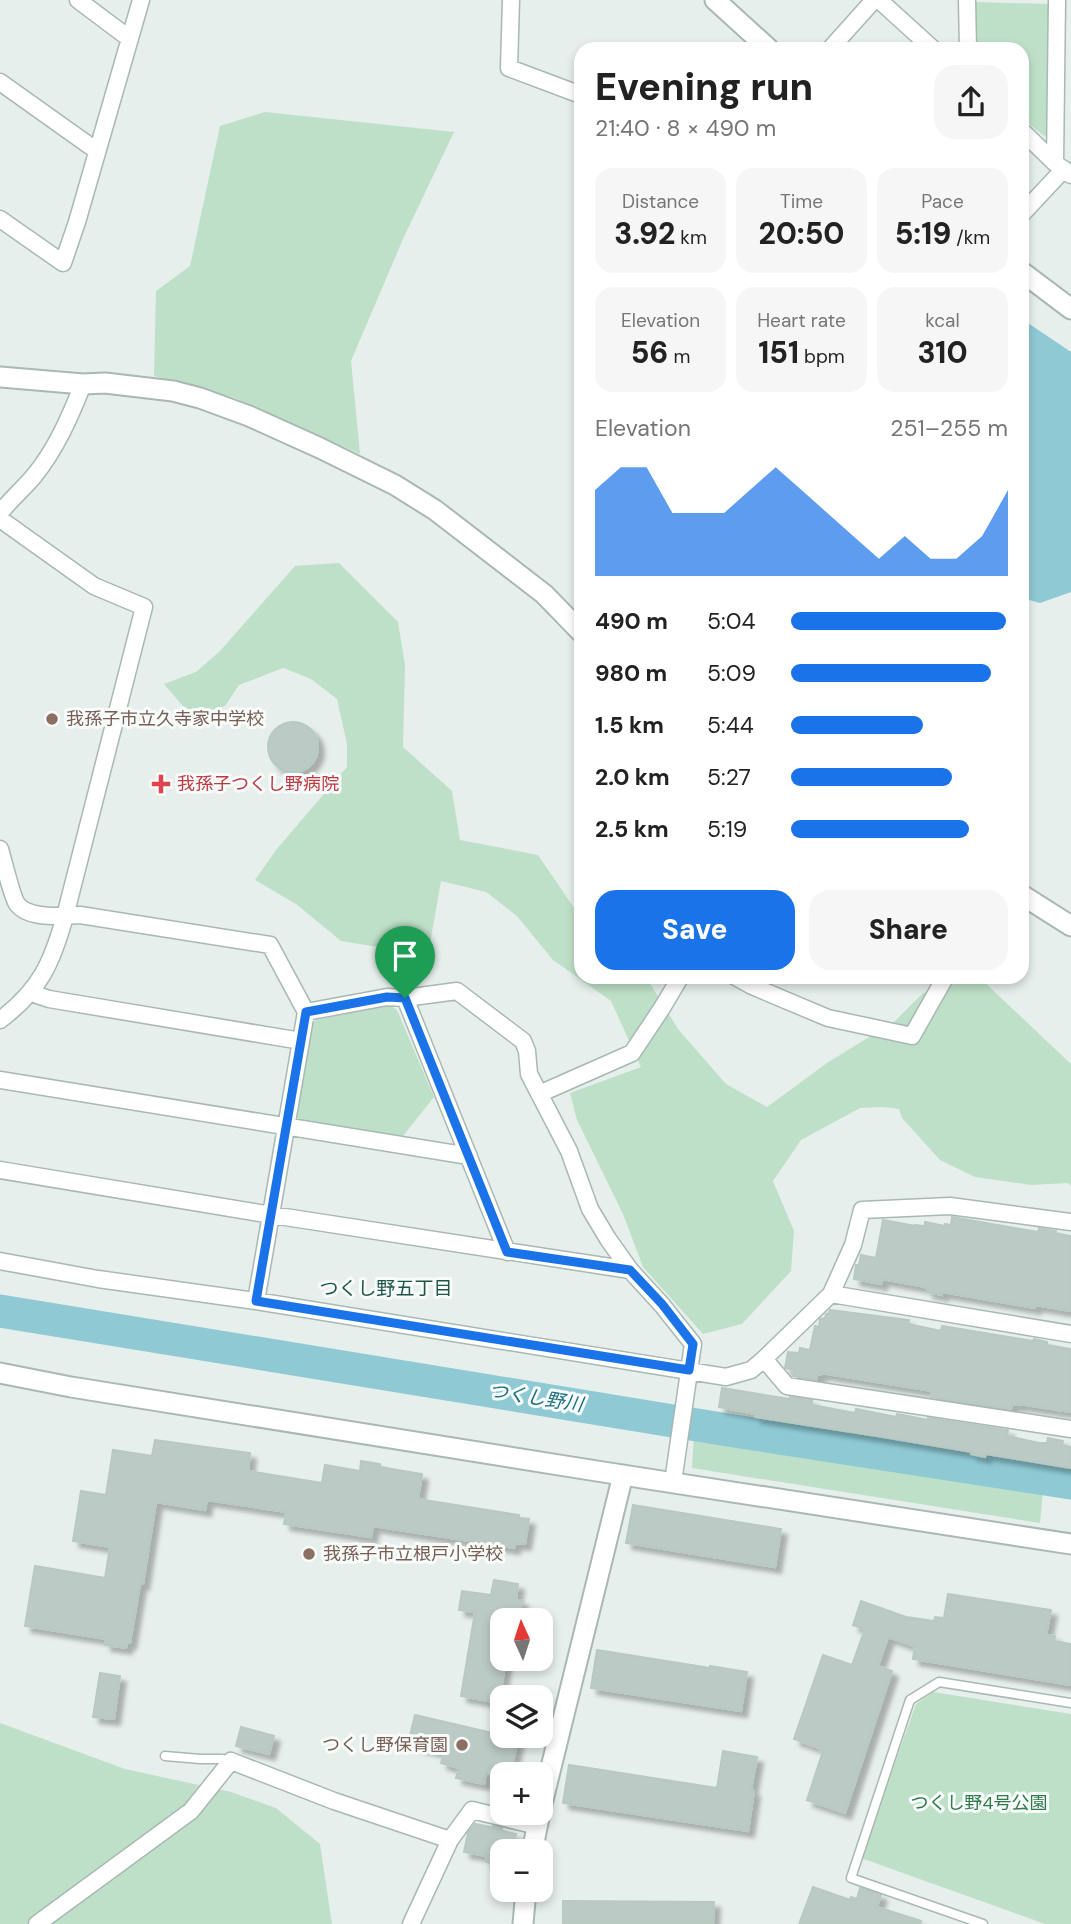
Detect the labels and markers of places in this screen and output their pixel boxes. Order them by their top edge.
place label: 我孫子市立久寺家中学校 [66,707,264,731]
marker: 我孫子市立久寺家中学校 [44,711,60,727]
place label: 我孫子つくし野病院 [177,772,339,796]
marker: 我孫子つくし野病院 [151,774,171,794]
pin [375,926,435,998]
place label: 我孫子市立根戸小学校 [323,1542,503,1566]
marker: 我孫子市立根戸小学校 [301,1546,317,1562]
place label: つくし野保育園 [322,1733,448,1757]
marker: つくし野保育園 [454,1737,470,1753]

